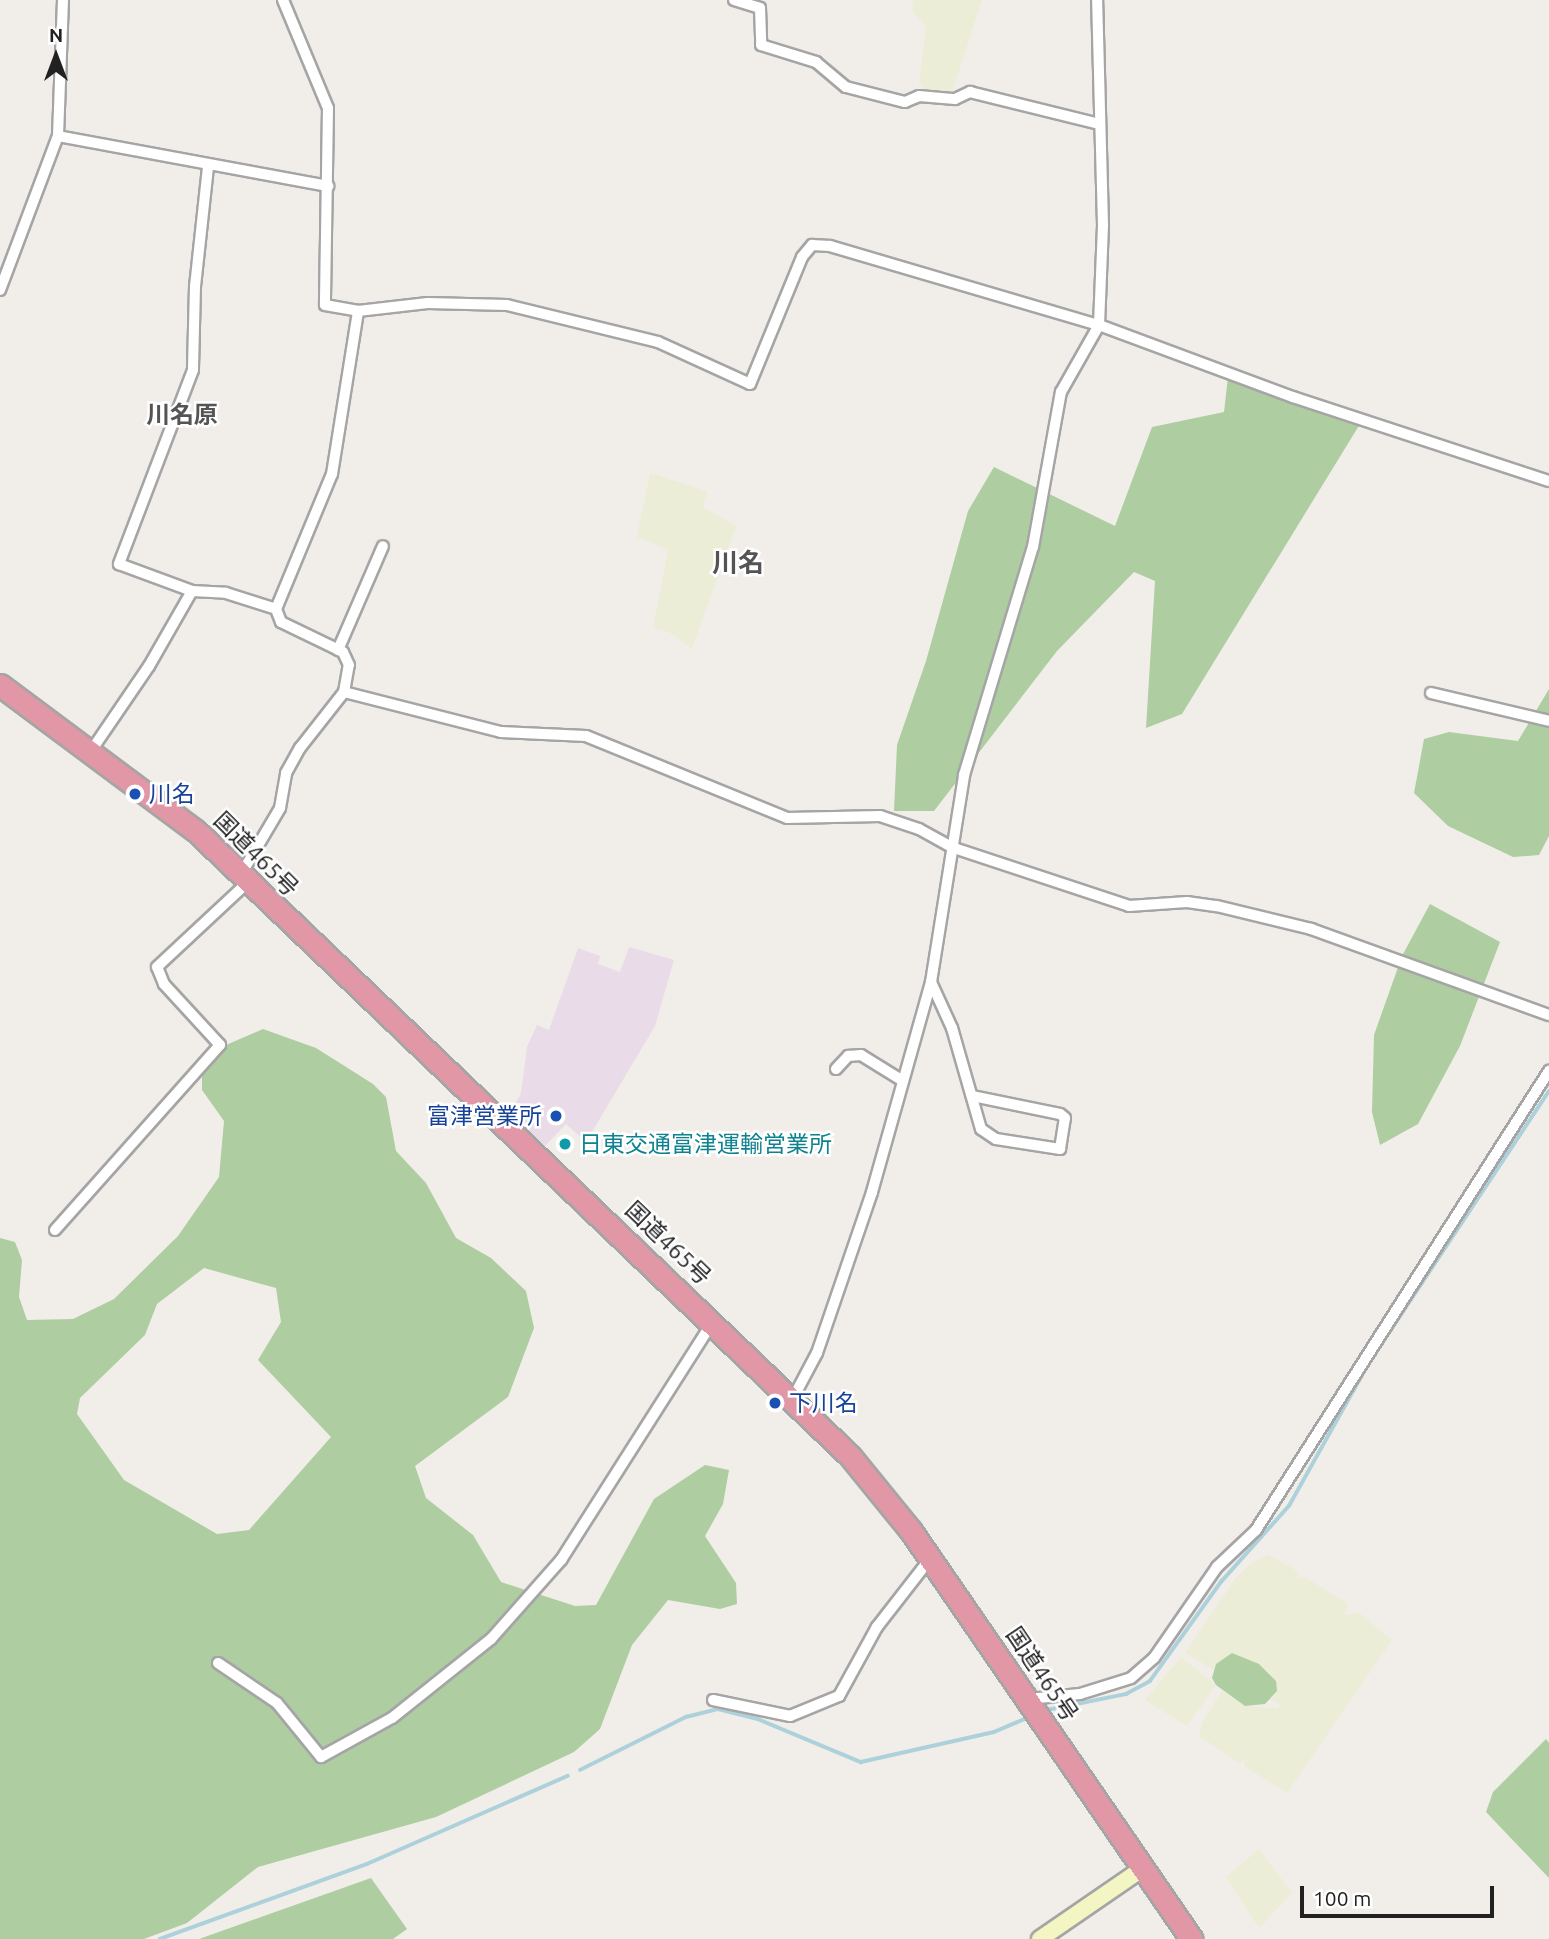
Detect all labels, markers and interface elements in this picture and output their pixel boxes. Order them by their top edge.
north arrow [21,21,91,91]
text: N [49,24,63,46]
district label: 川名原 [146,401,218,429]
district label: 川名 [712,547,764,579]
place label: 川名 [149,780,195,808]
marker: 川名 [127,786,143,802]
street label: 国道465号 [208,806,304,902]
place label: 富津営業所 [427,1102,542,1130]
marker: 富津営業所 [548,1108,564,1124]
place label: 日東交通富津運輸営業所 [579,1130,832,1158]
marker: 日東交通富津運輸営業所 [557,1136,573,1152]
street label: 国道465号 [620,1196,716,1290]
place label: 下川名 [789,1389,858,1417]
marker: 下川名 [767,1395,783,1411]
street label: 国道465号 [1000,1622,1084,1726]
scale bar [1304,1872,1498,1916]
text: 100 m [1313,1886,1371,1910]

